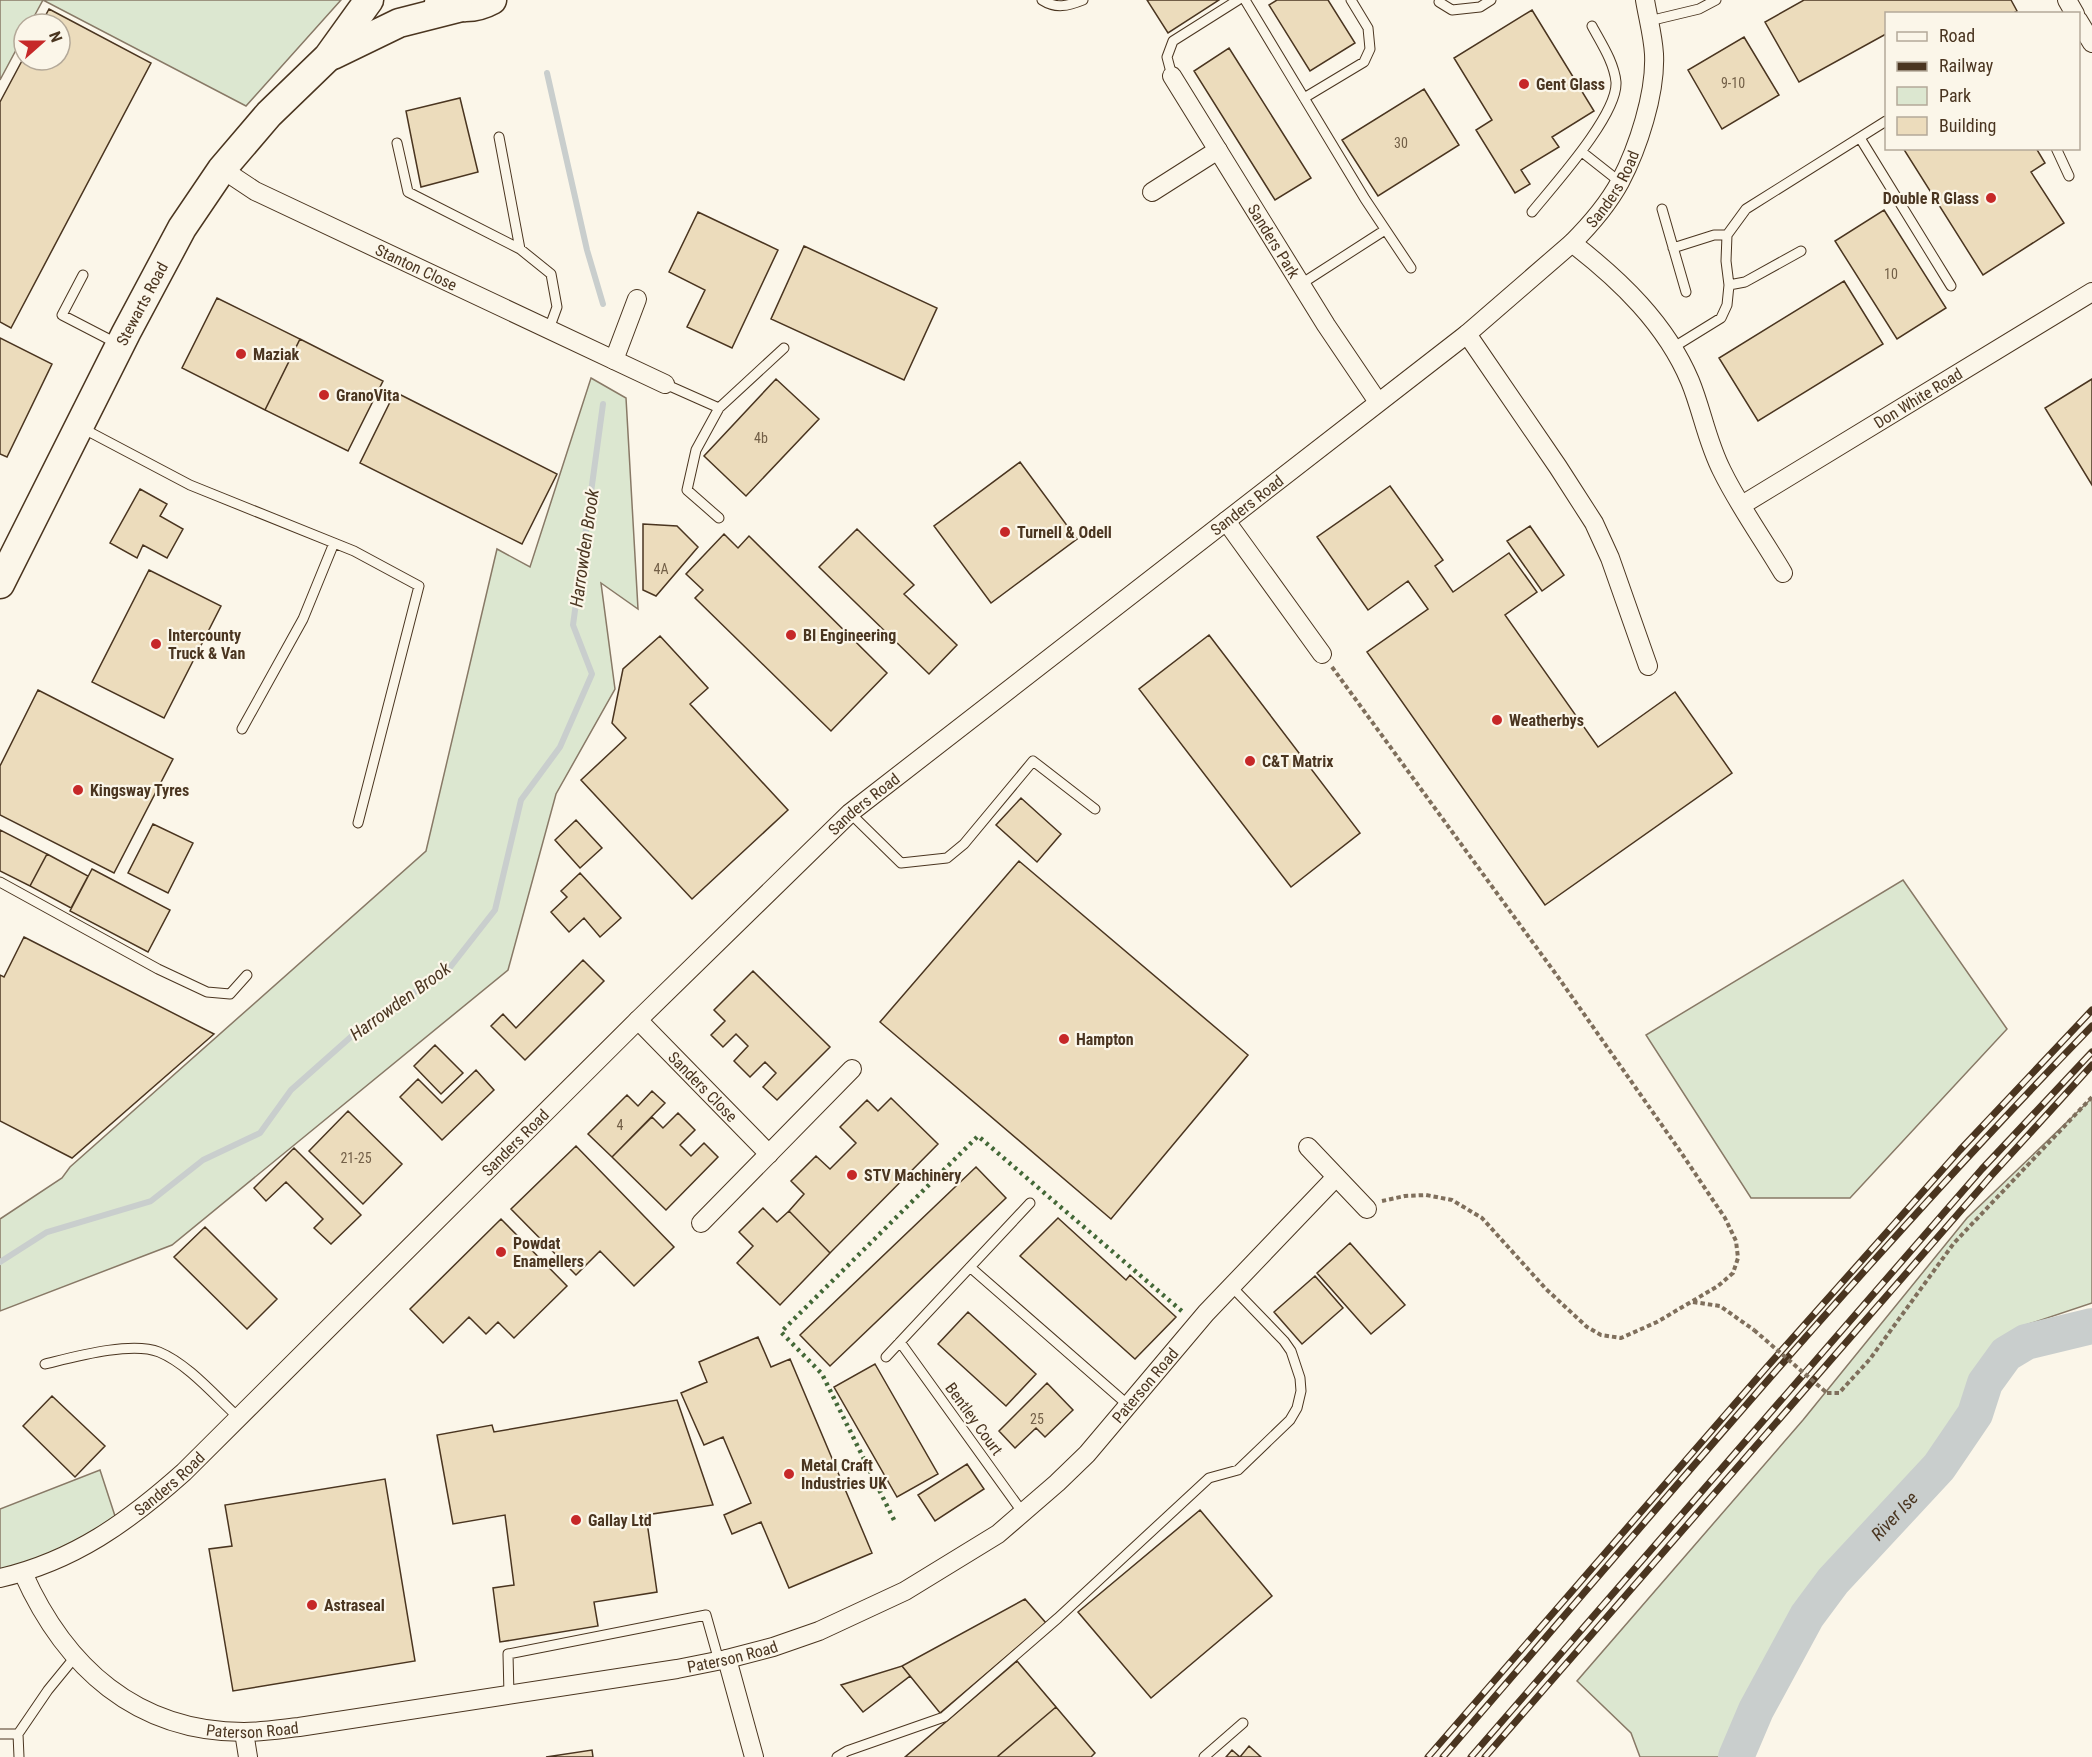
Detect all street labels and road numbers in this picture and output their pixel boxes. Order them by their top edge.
street label: Sanders Road [1582,148,1643,231]
street label: Sanders Park [1244,200,1305,282]
street label: Stanton Close [372,240,460,294]
street label: Stewarts Road [112,259,172,349]
street label: Don White Road [1870,364,1966,432]
street label: Sanders Road [1206,471,1287,539]
street label: Sanders Road [824,769,903,839]
street label: Sanders Close [665,1047,741,1126]
street label: Sanders Road [478,1105,553,1180]
street label: Paterson Road [1108,1344,1182,1427]
street label: Bentley Court [941,1379,1007,1459]
street label: Sanders Road [130,1448,208,1519]
street label: Paterson Road [685,1637,780,1676]
street label: Paterson Road [205,1718,300,1742]

